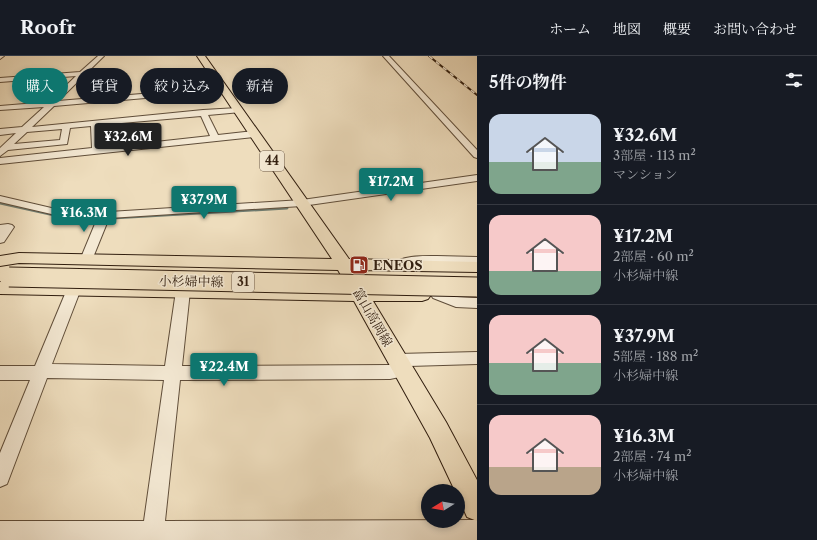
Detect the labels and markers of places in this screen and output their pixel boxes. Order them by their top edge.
pin: ¥32.6M [95,123,161,157]
pin: ¥17.2M [358,168,424,202]
pin: ¥37.9M [171,186,237,220]
pin: ¥16.3M [51,199,117,233]
fuel station icon: ENEOS [348,254,370,276]
place label: ENEOS [373,257,423,273]
pin: ¥22.4M [191,353,257,387]

